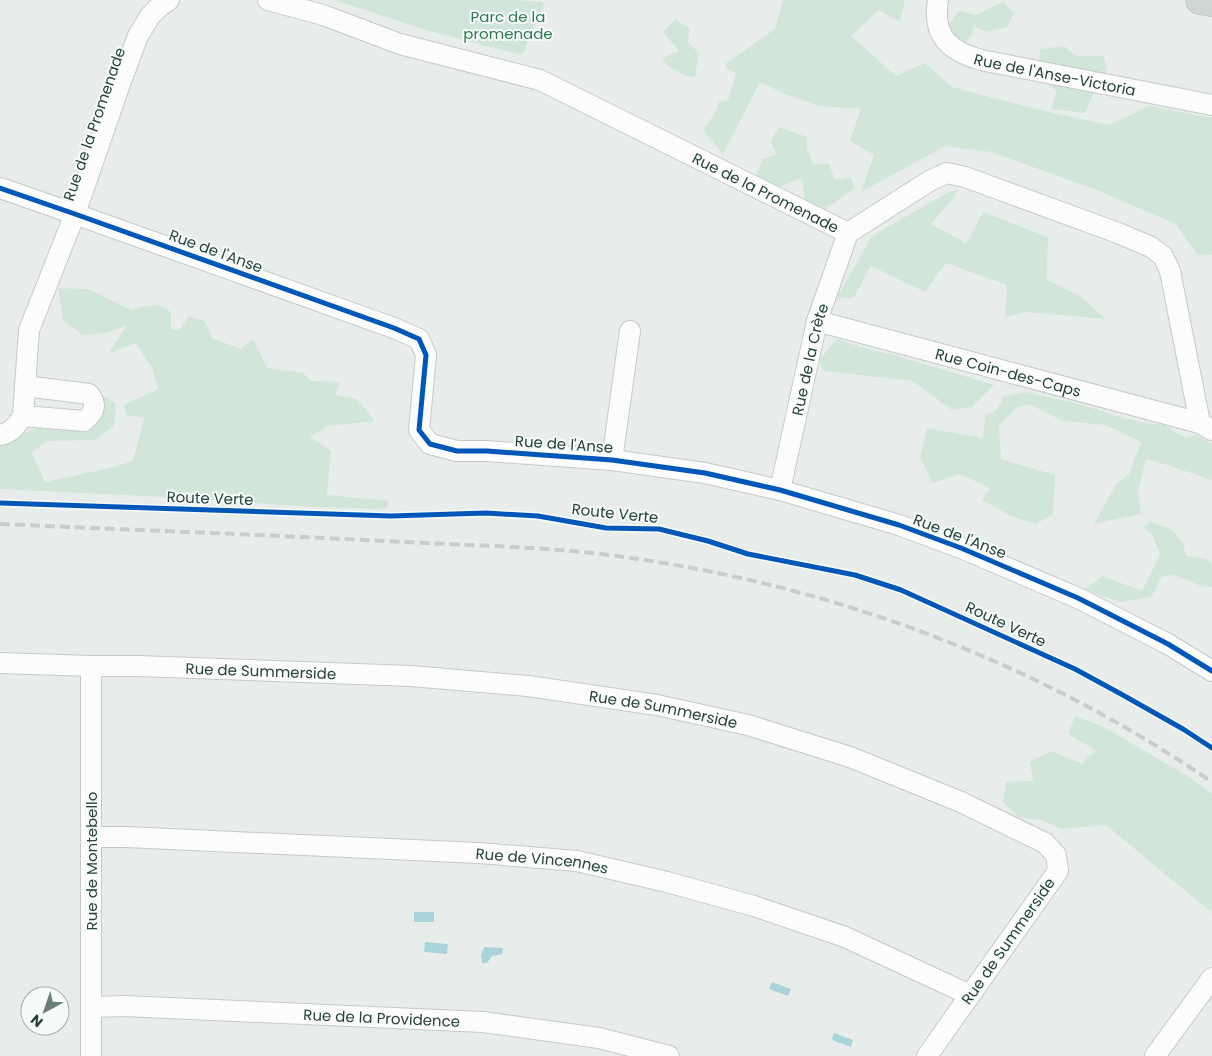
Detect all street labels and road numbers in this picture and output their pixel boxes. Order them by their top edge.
street label: Rue de la Promenade [58,44,130,204]
street label: Rue de l'Anse-Victoria [972,48,1138,100]
street label: Rue de la Promenade [689,147,843,237]
street label: Rue de l'Anse [166,224,266,278]
street label: Rue de la Crète [786,300,833,417]
street label: Rue Coin-des-Caps [933,342,1084,401]
street label: Rue de l'Anse [514,430,614,458]
street label: Route Verte [166,486,254,510]
street label: Route Verte [571,498,659,528]
street label: Rue de l'Anse [910,509,1010,563]
street label: Route Verte [962,596,1050,652]
street label: Rue de Summerside [185,657,337,684]
street label: Rue de Summerside [588,685,740,733]
street label: Rue de Montebello [81,792,102,930]
street label: Rue de Vincennes [475,842,611,879]
street label: Rue de Summerside [956,873,1060,1009]
street label: Rue de la Providence [303,1004,461,1031]

